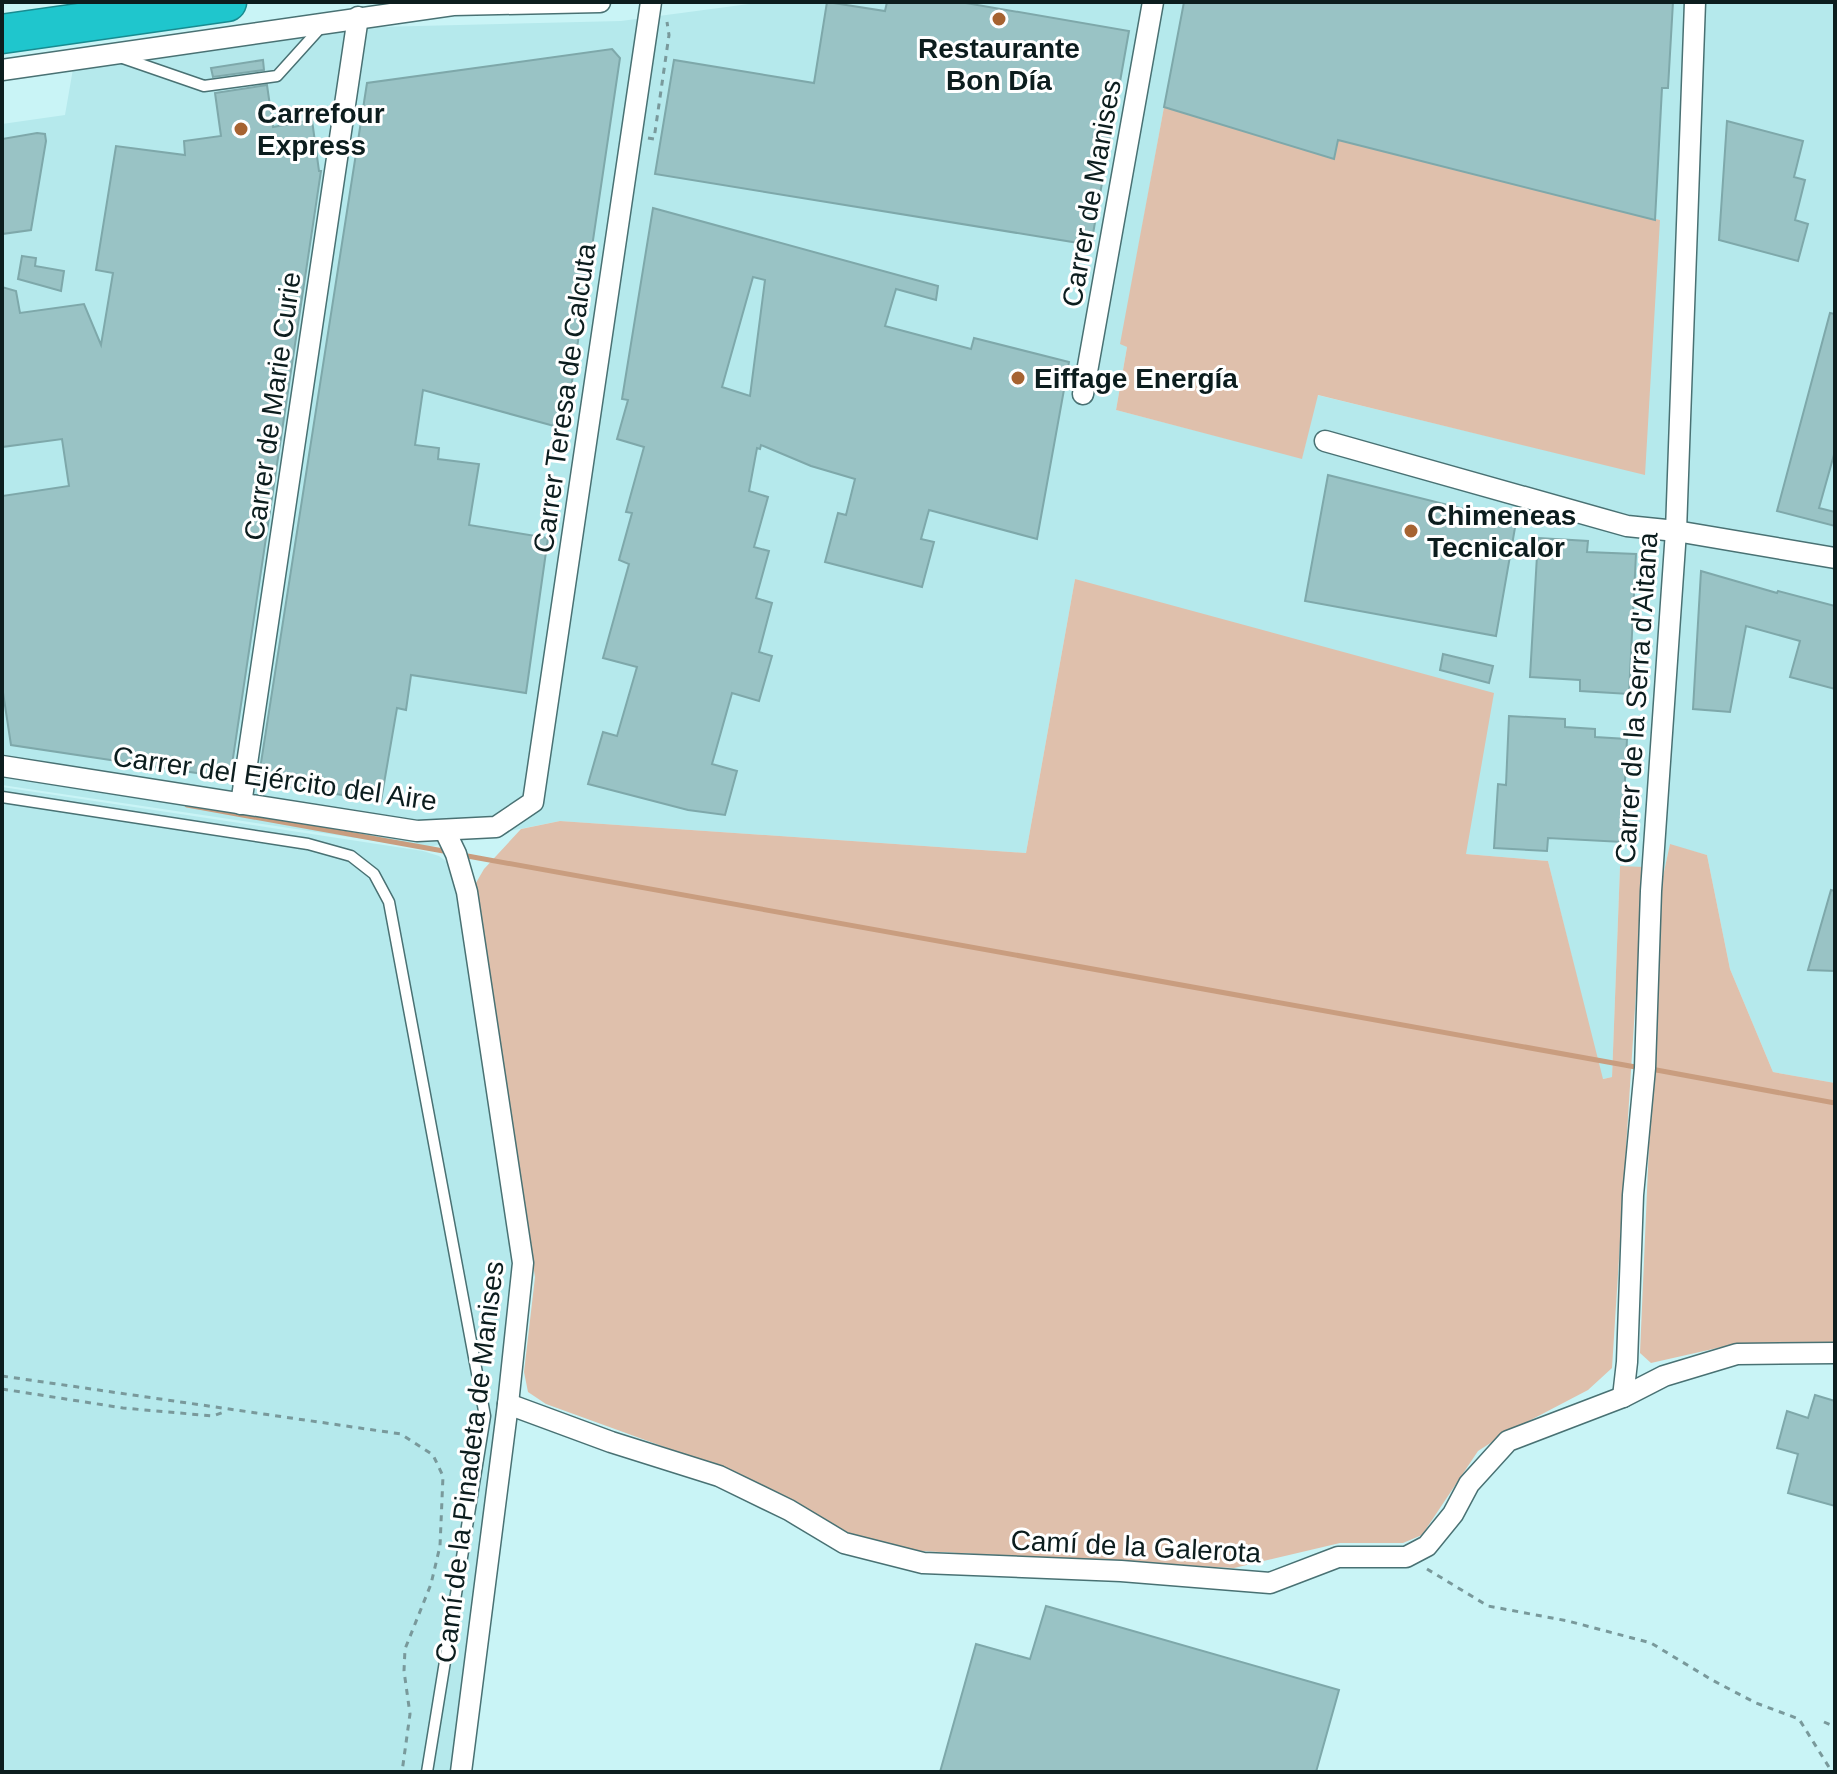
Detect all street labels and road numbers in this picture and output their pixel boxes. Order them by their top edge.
street label: Carrer de Manises [1056,77,1127,309]
street label: Carrer Teresa de Calcuta [527,241,602,555]
street label: Carrer de Marie Curie [238,270,307,542]
street label: Carrer de la Serra d'Aitana [1609,531,1664,865]
street label: Carrer del Ejército del Aire [111,740,439,817]
street label: Camí de la Pinadeta de Manises [429,1259,510,1665]
street label: Camí de la Galerota [1010,1524,1262,1569]

